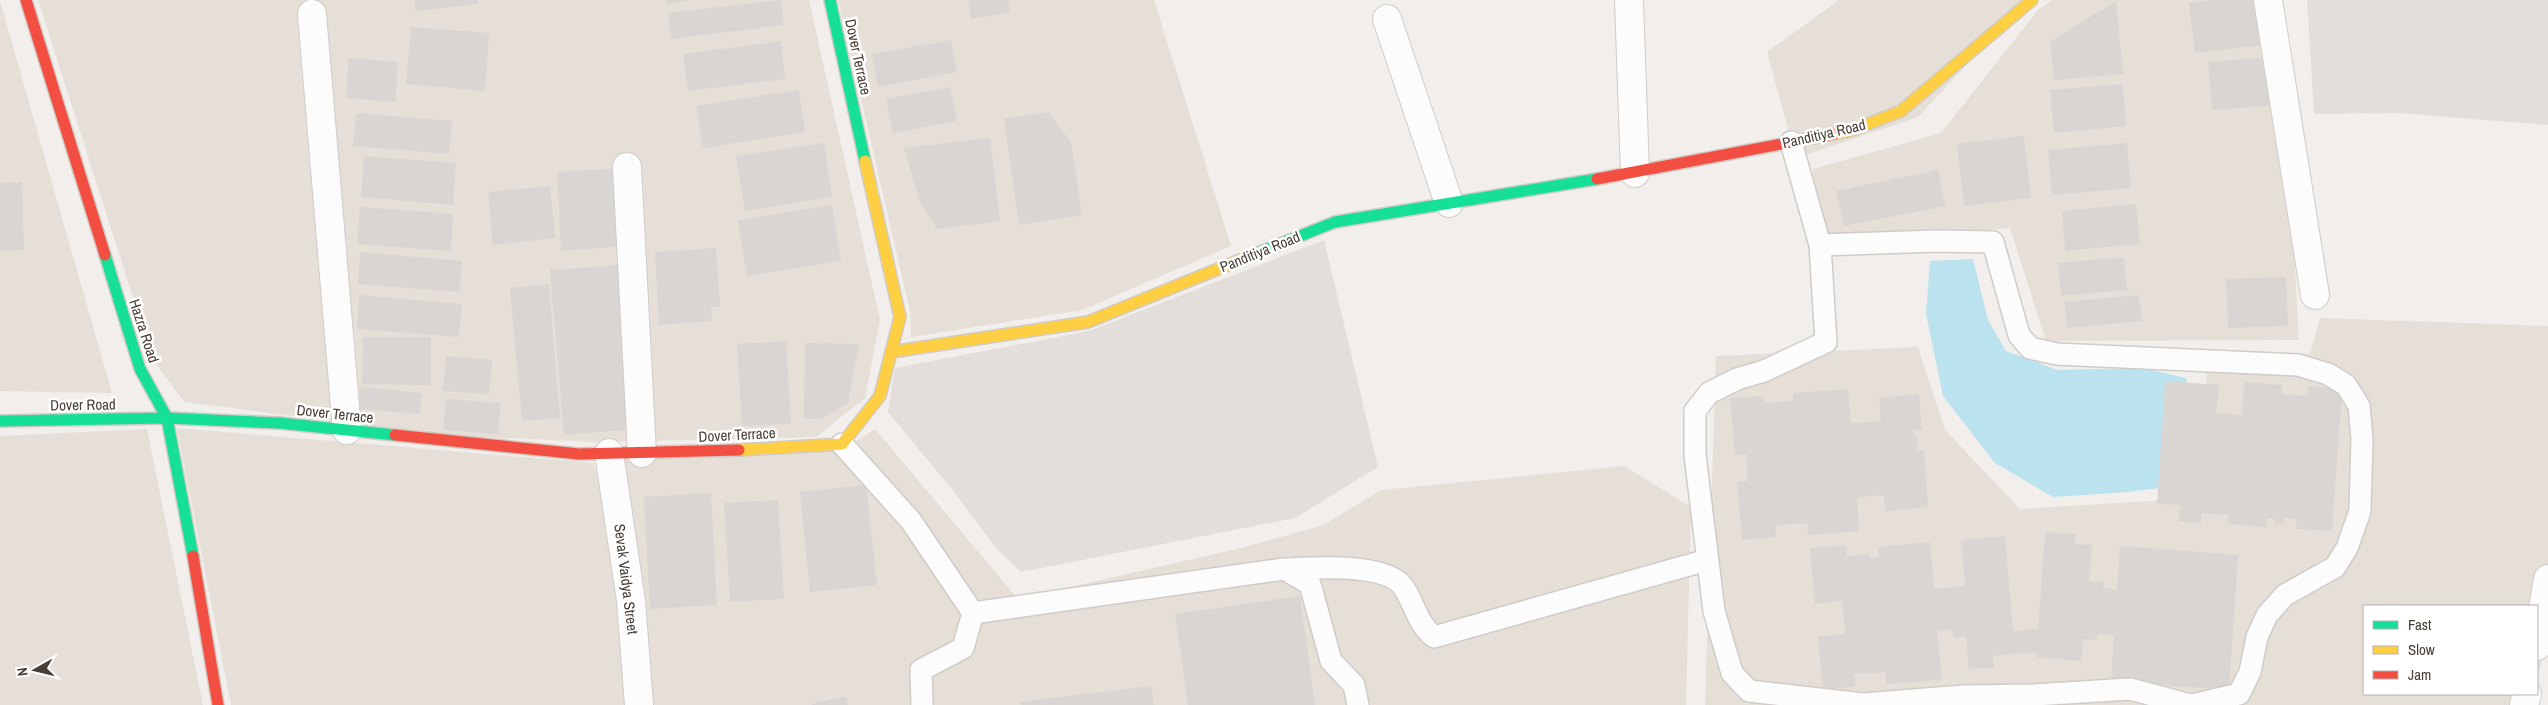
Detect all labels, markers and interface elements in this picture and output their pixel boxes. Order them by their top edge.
street label: Dover Terrace [840,17,877,97]
street label: Panditiya Road [1780,114,1868,153]
street label: Panditiya Road [1217,226,1303,277]
street label: Hazra Road [124,296,165,365]
street label: Dover Road [50,393,116,416]
street label: Dover Terrace [296,399,375,428]
street label: Dover Terrace [698,422,776,447]
street label: Sevak Vaidya Street [609,522,644,636]
legend [2363,605,2538,695]
text: Fast [2408,614,2432,635]
text: Slow [2408,639,2435,660]
north arrow [10,645,60,695]
text: Jam [2408,664,2431,685]
text: N [13,666,32,677]

